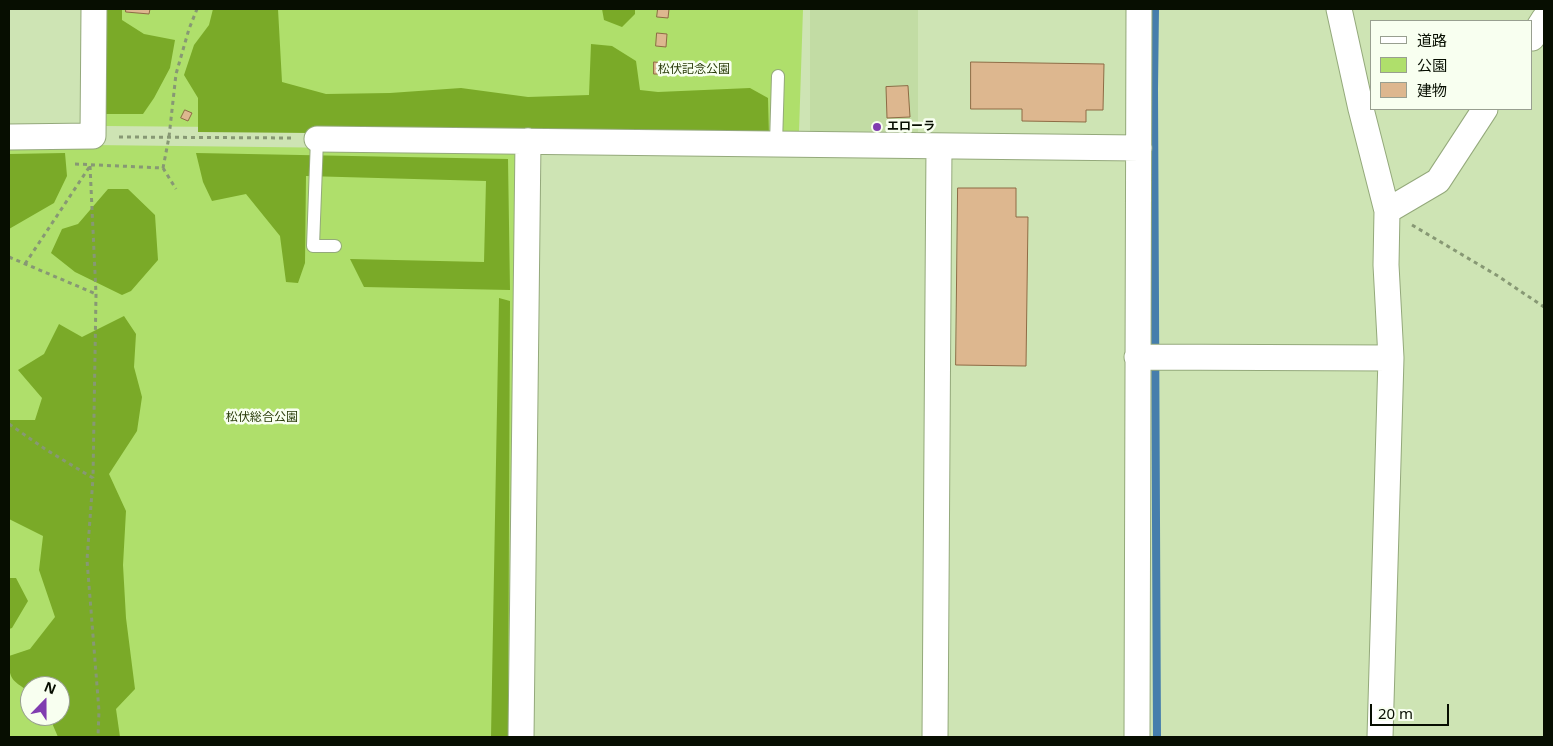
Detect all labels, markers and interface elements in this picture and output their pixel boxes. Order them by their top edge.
legend [1370,20,1533,110]
text: 道路 [1417,30,1447,50]
text: 公園 [1417,55,1447,75]
park label: 松伏記念公園 [658,63,730,77]
text: 建物 [1417,80,1447,100]
place label: エローラ [887,120,935,134]
marker: エローラ [871,121,883,133]
park label: 松伏総合公園 [226,411,298,425]
north arrow [20,676,70,726]
text: N [42,677,59,698]
scale bar [1373,694,1452,726]
text: 20 m [1378,703,1413,723]

